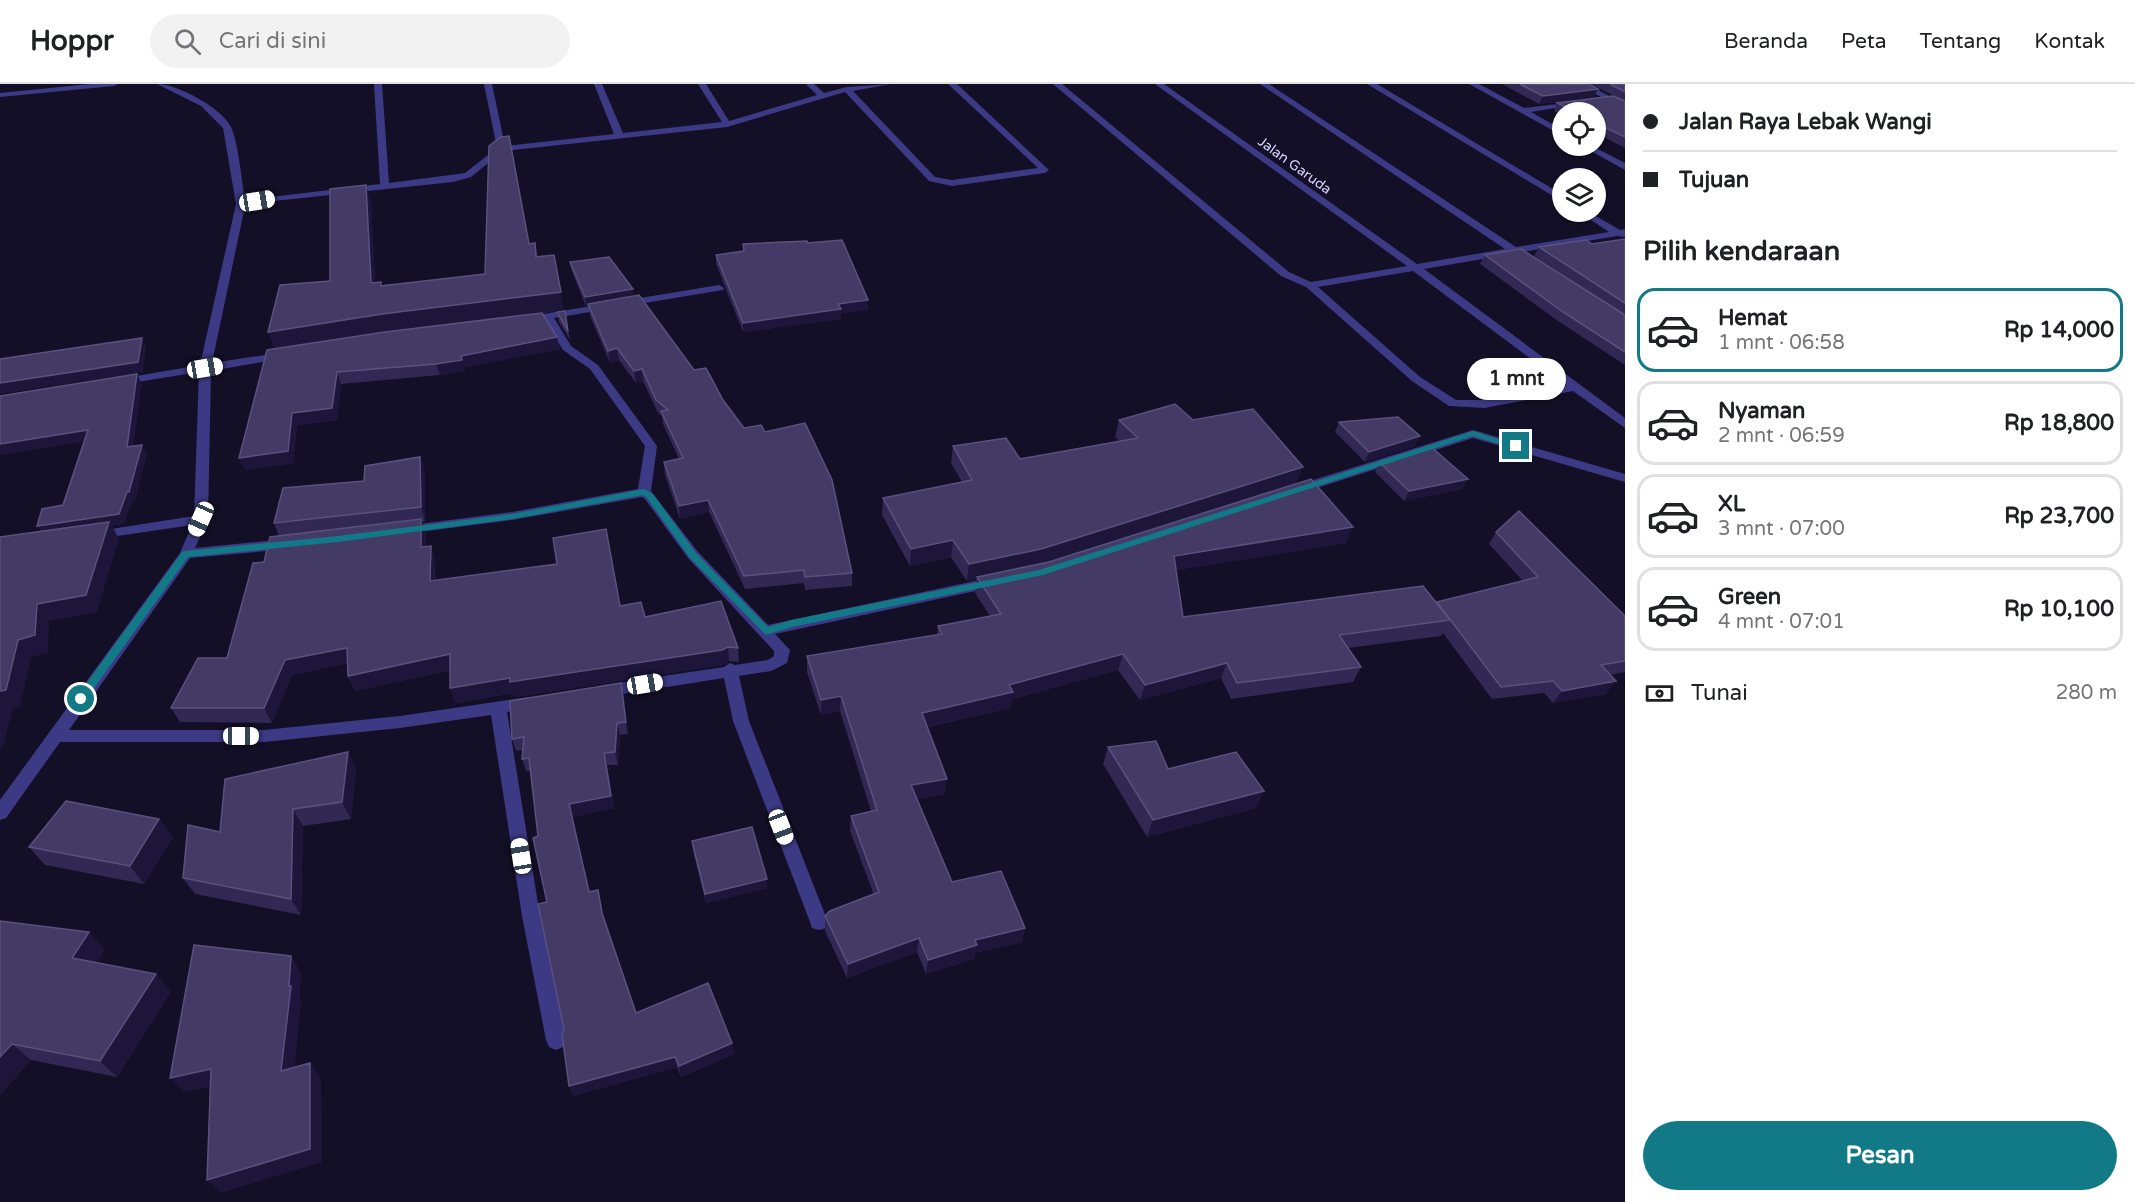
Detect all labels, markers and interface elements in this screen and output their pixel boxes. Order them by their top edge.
search box [150,14,570,68]
text: Hoppr [30,24,114,58]
icon: search [171,25,204,58]
text: Cari di sini [219,28,326,54]
text: Beranda [1724,29,1808,54]
text: Peta [1841,29,1887,54]
text: Tentang [1920,29,2001,54]
text: Kontak [2034,29,2105,54]
map controls [1552,102,1606,222]
button: locate [1552,102,1606,156]
text: Jalan Raya Lebak Wangi [1679,109,1932,135]
street label: Jalan Garuda [1255,133,1335,198]
text: Tujuan [1679,167,1749,193]
button: layers [1552,168,1606,222]
car [238,189,276,213]
text: Pilih kendaraan [1643,235,1840,268]
icon: car [1646,303,1700,357]
text: Hemat [1718,305,1787,331]
text: Rp 14,000 [2004,317,2114,343]
text: 1 mnt · 06:58 [1718,331,1845,355]
car [186,356,224,380]
callout: 1 mnt [1466,359,1565,401]
text: 1 mnt [1489,367,1544,391]
icon: car [1646,396,1700,450]
text: Nyaman [1718,398,1805,424]
text: Rp 18,800 [2004,410,2114,436]
text: 2 mnt · 06:59 [1718,424,1845,448]
route end [1502,432,1529,459]
icon: car [1646,489,1700,543]
text: XL [1718,491,1745,517]
car [185,499,217,539]
text: Rp 23,700 [2004,503,2114,529]
text: 3 mnt · 07:00 [1718,517,1845,541]
icon: car [1646,582,1700,636]
text: Green [1718,584,1781,610]
text: Rp 10,100 [2004,596,2114,622]
text: 4 mnt · 07:01 [1718,610,1845,634]
car [626,672,664,696]
icon: cash [1643,677,1676,710]
text: Tunai [1691,680,1748,706]
text: 280 m [2056,681,2117,705]
route start [67,685,94,712]
car [223,727,259,745]
car [766,807,796,847]
car [509,837,533,875]
button: Pesan [1643,1121,2117,1190]

